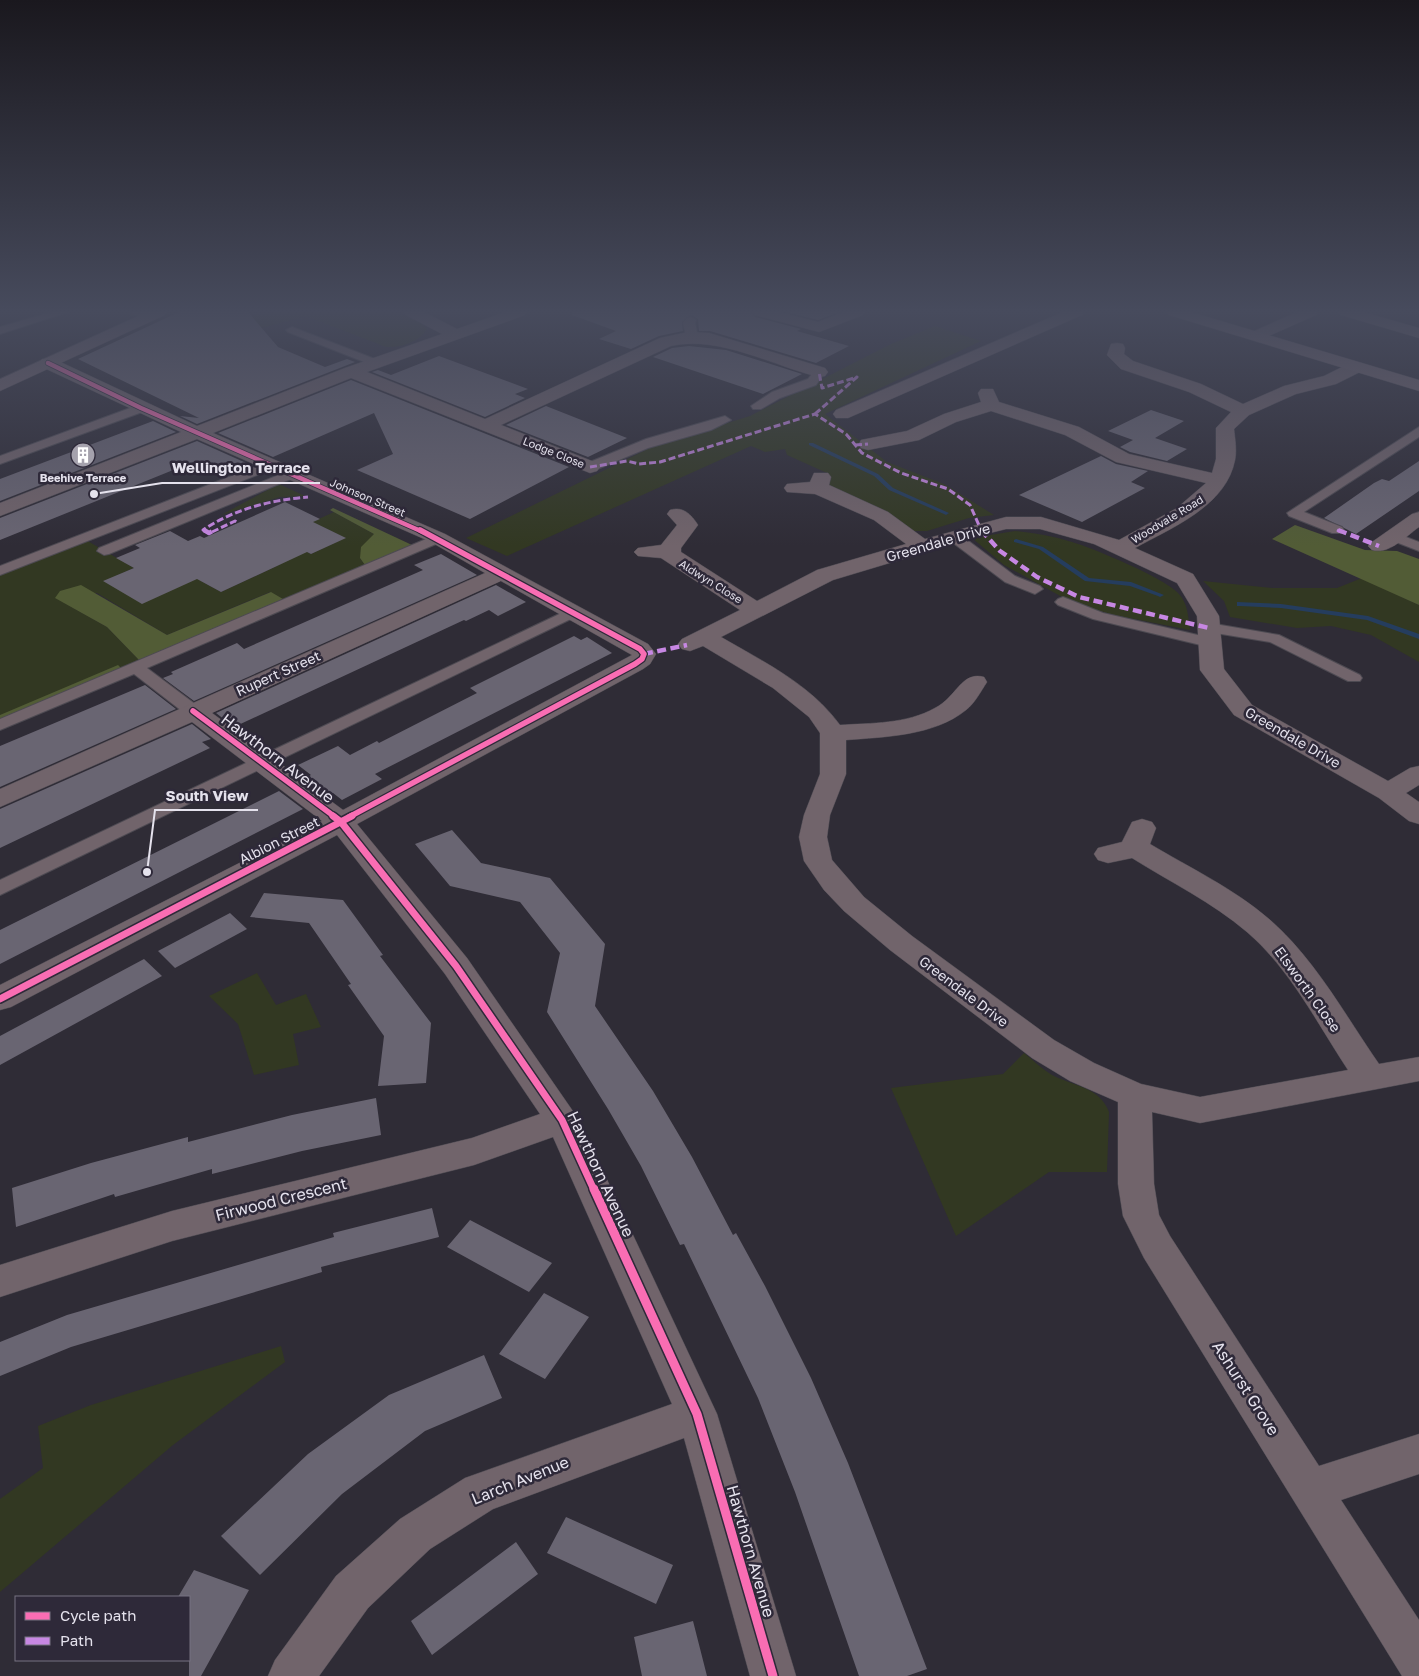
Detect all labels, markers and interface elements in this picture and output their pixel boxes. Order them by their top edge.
street label: Lodge Close [521,434,587,470]
building icon: Beehive Terrace [70,442,96,468]
callout: Wellington Terrace [162,453,320,483]
text: Wellington Terrace [172,458,310,476]
place label: Beehive Terrace [40,471,127,484]
street label: Johnson Street [328,475,408,519]
street label: Woodvale Road [1129,492,1205,546]
street label: Greendale Drive [884,519,992,565]
street label: Aldwyn Close [677,556,745,606]
street label: Rupert Street [233,647,323,699]
street label: Greendale Drive [1242,703,1344,771]
street label: Hawthorn Avenue [217,709,339,807]
callout: South View [155,780,258,810]
text: South View [166,786,249,804]
street label: Albion Street [236,812,322,868]
street label: Elsworth Close [1271,943,1345,1035]
street label: Greendale Drive [916,952,1012,1030]
street label: Hawthorn Avenue [563,1108,639,1240]
street label: Firwood Crescent [213,1173,349,1225]
street label: Ashurst Grove [1208,1337,1284,1439]
street label: Larch Avenue [468,1451,572,1509]
street label: Hawthorn Avenue [723,1483,779,1619]
legend [15,1596,190,1661]
text: Cycle path [60,1606,136,1624]
text: Path [60,1631,93,1649]

